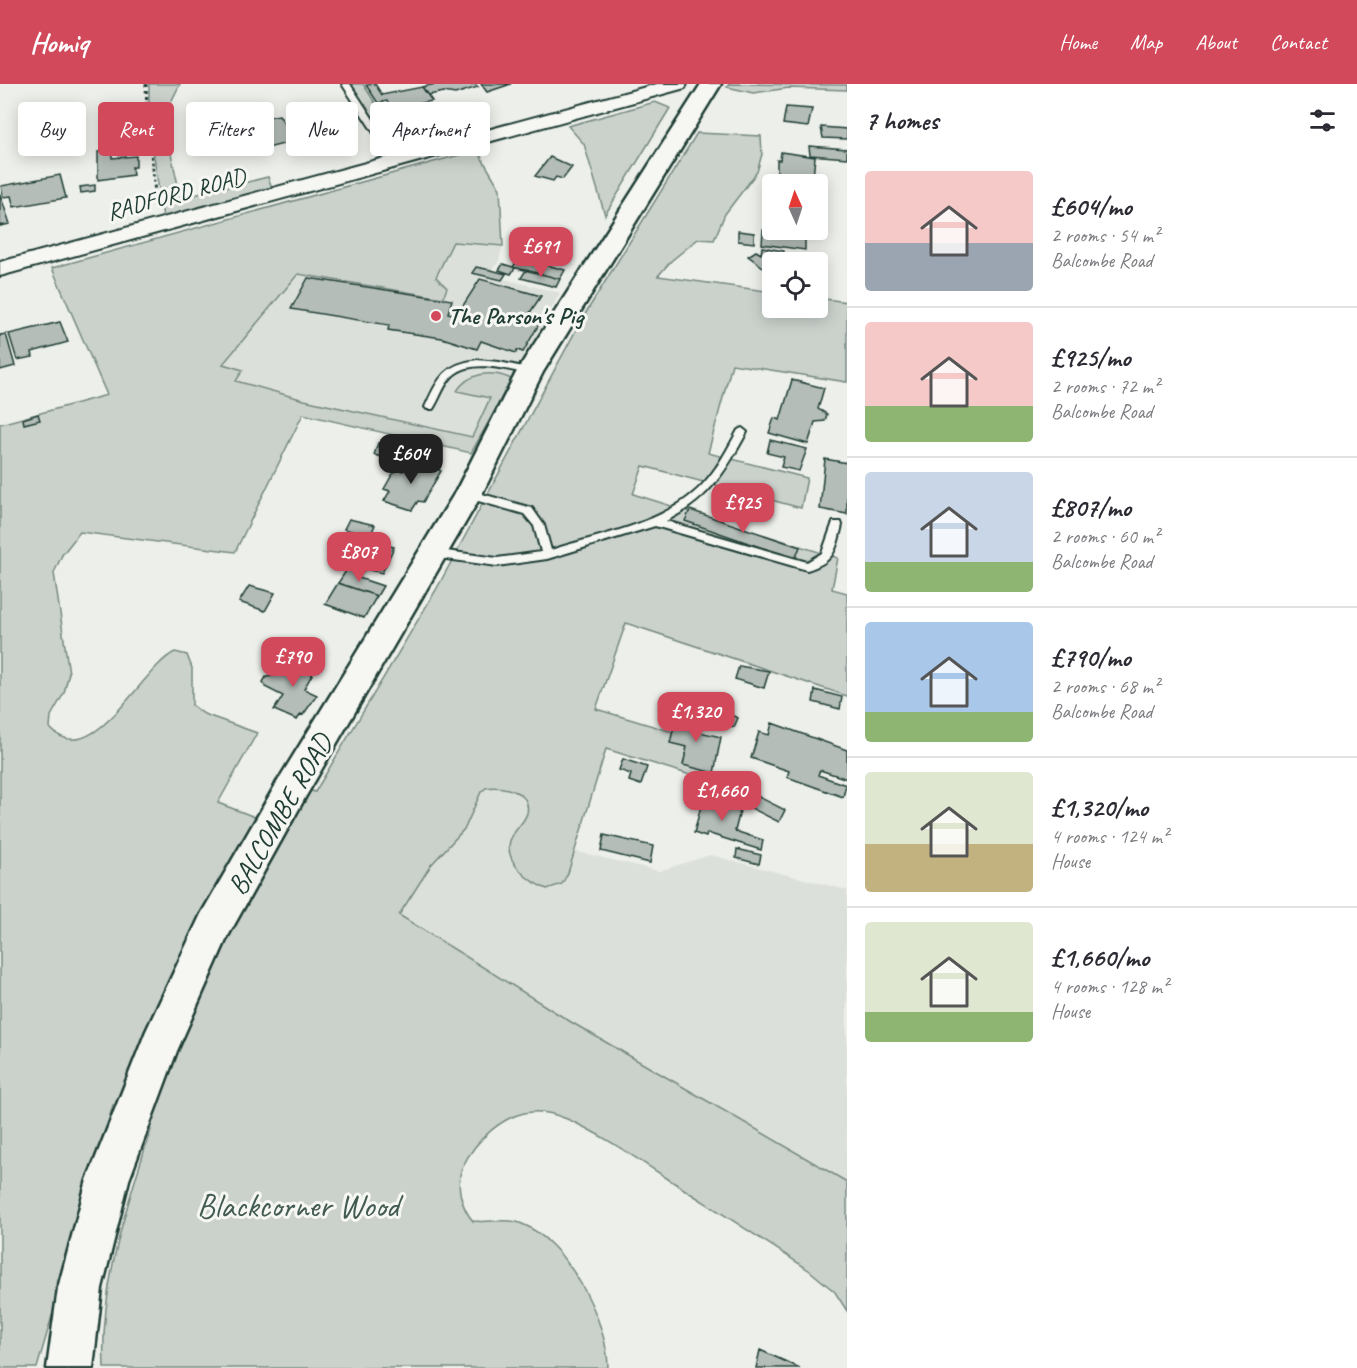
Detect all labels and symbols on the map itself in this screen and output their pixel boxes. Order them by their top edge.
street label: RADFORD ROAD [103,161,251,227]
north arrow [762,174,828,240]
pin: £691 [505,227,577,278]
place label: The Parson's Pig [448,301,585,331]
marker: The Parson's Pig [429,309,443,323]
pin: £604 [375,434,447,485]
pin: £925 [707,483,779,534]
pin: £807 [323,532,395,583]
pin: £790 [257,637,329,688]
pin: £1,320 [647,692,745,743]
street label: BALCOMBE ROAD [219,725,341,901]
pin: £1,660 [673,771,771,822]
park label: Blackcorner Wood [197,1185,404,1227]

